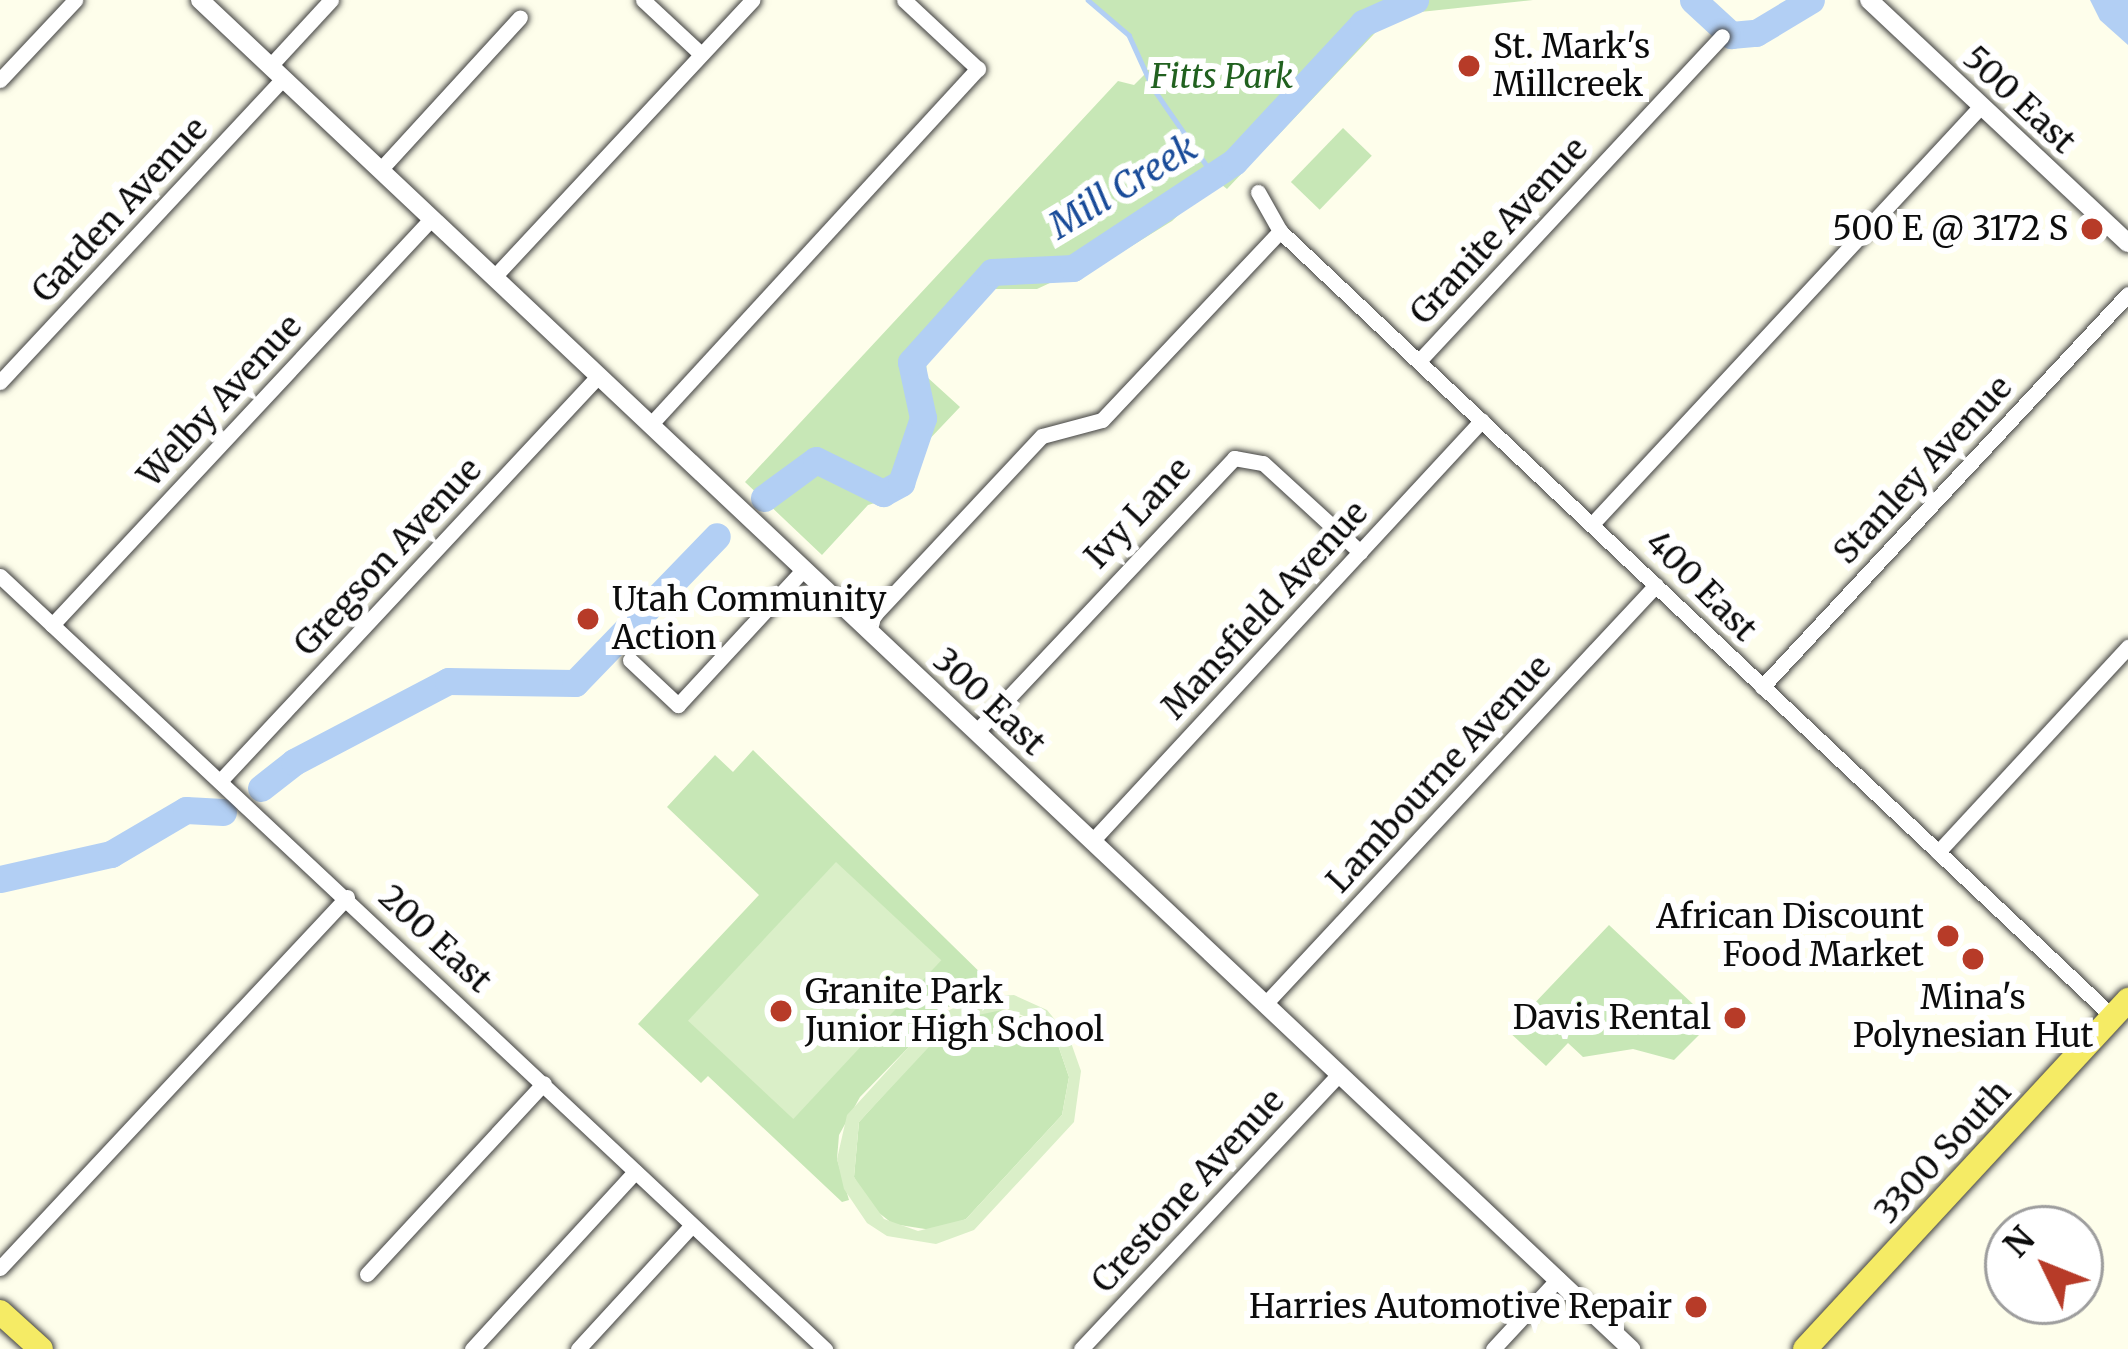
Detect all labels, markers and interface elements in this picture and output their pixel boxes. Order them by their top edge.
place label: St. Mark's Millcreek [1493,27,1650,105]
street label: 500 East [1955,38,2083,162]
marker: St. Mark's Millcreek [1456,53,1482,79]
park label: Fitts Park [1151,57,1293,97]
street label: Garden Avenue [24,109,216,311]
water label: Mill Creek [1042,126,1204,248]
street label: Granite Avenue [1402,129,1596,333]
place label: 500 E @ 3172 S [1832,209,2068,249]
marker: 500 E @ 3172 S [2079,216,2105,242]
street label: Welby Avenue [130,307,310,495]
street label: Stanley Avenue [1826,368,2020,572]
street label: Gregson Avenue [286,450,490,664]
street label: Ivy Lane [1077,450,1199,576]
street label: Mansfield Avenue [1154,493,1376,727]
street label: 400 East [1638,523,1764,649]
place label: Utah Community Action [612,580,886,658]
marker: Utah Community Action [575,606,601,632]
street label: 300 East [925,640,1053,764]
street label: Lambourne Avenue [1319,647,1559,901]
street label: 200 East [371,877,499,1001]
place label: African Discount Food Market [1656,897,1924,975]
marker: African Discount Food Market [1935,923,1961,949]
marker: Mina's Polynesian Hut [1960,946,1986,972]
place label: Granite Park Junior High School [805,972,1104,1050]
place label: Mina's Polynesian Hut [1853,978,2093,1056]
marker: Granite Park Junior High School [768,998,794,1024]
place label: Davis Rental [1513,998,1711,1038]
marker: Davis Rental [1722,1005,1748,1031]
street label: 3300 South [1867,1072,2019,1232]
street label: Crestone Avenue [1084,1081,1292,1301]
north arrow [1984,1205,2104,1325]
text: N [1996,1219,2043,1266]
place label: Harries Automotive Repair [1249,1287,1672,1327]
marker: Harries Automotive Repair [1683,1294,1709,1320]

